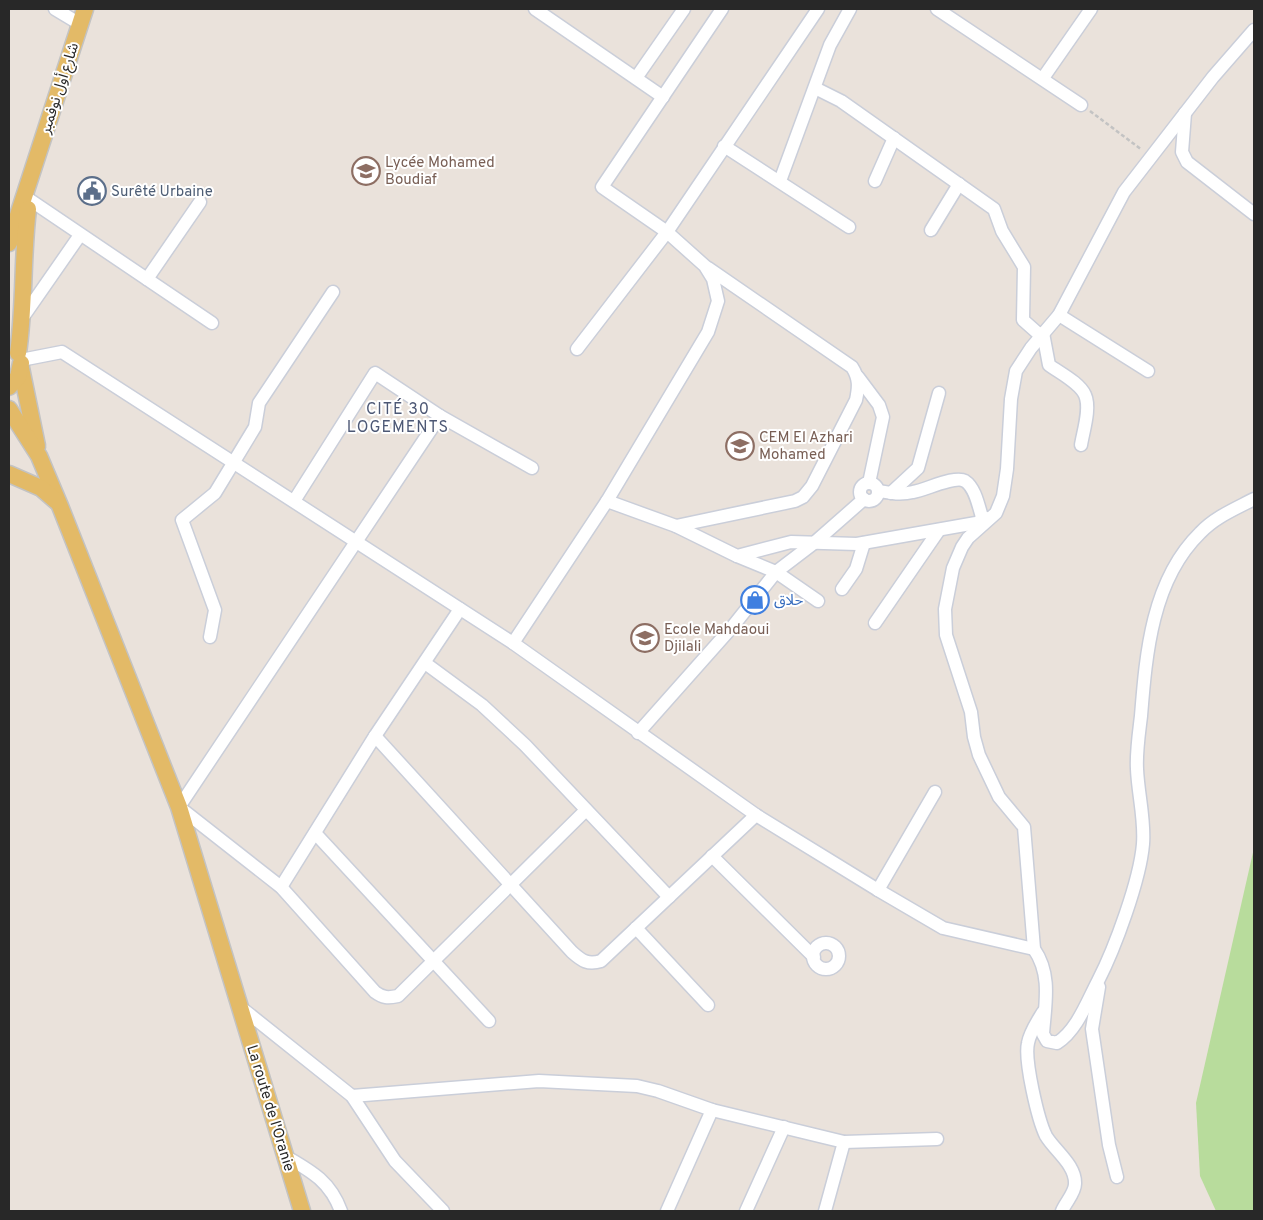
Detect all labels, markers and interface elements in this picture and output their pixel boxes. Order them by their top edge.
street label: شارع أول نوفمبر [36,40,85,138]
place label: Lycée Mohamed Boudiaf [385,154,495,190]
school or university icon: Lycée Mohamed Boudiaf [351,156,381,186]
public building icon: Surêté Urbaine [77,176,107,206]
place label: Surêté Urbaine [111,183,213,202]
district label: CITÉ 30 LOGEMENTS [347,398,449,438]
place label: CEM El Azhari Mohamed [759,429,853,465]
school or university icon: CEM El Azhari Mohamed [725,431,755,461]
shop icon: حلاق [740,585,770,615]
place label: حلاق [774,592,804,611]
place label: Ecole Mahdaoui Djilali [664,621,769,657]
school or university icon: Ecole Mahdaoui Djilali [630,623,660,653]
street label: La route de l'Oranie [241,1043,298,1174]

